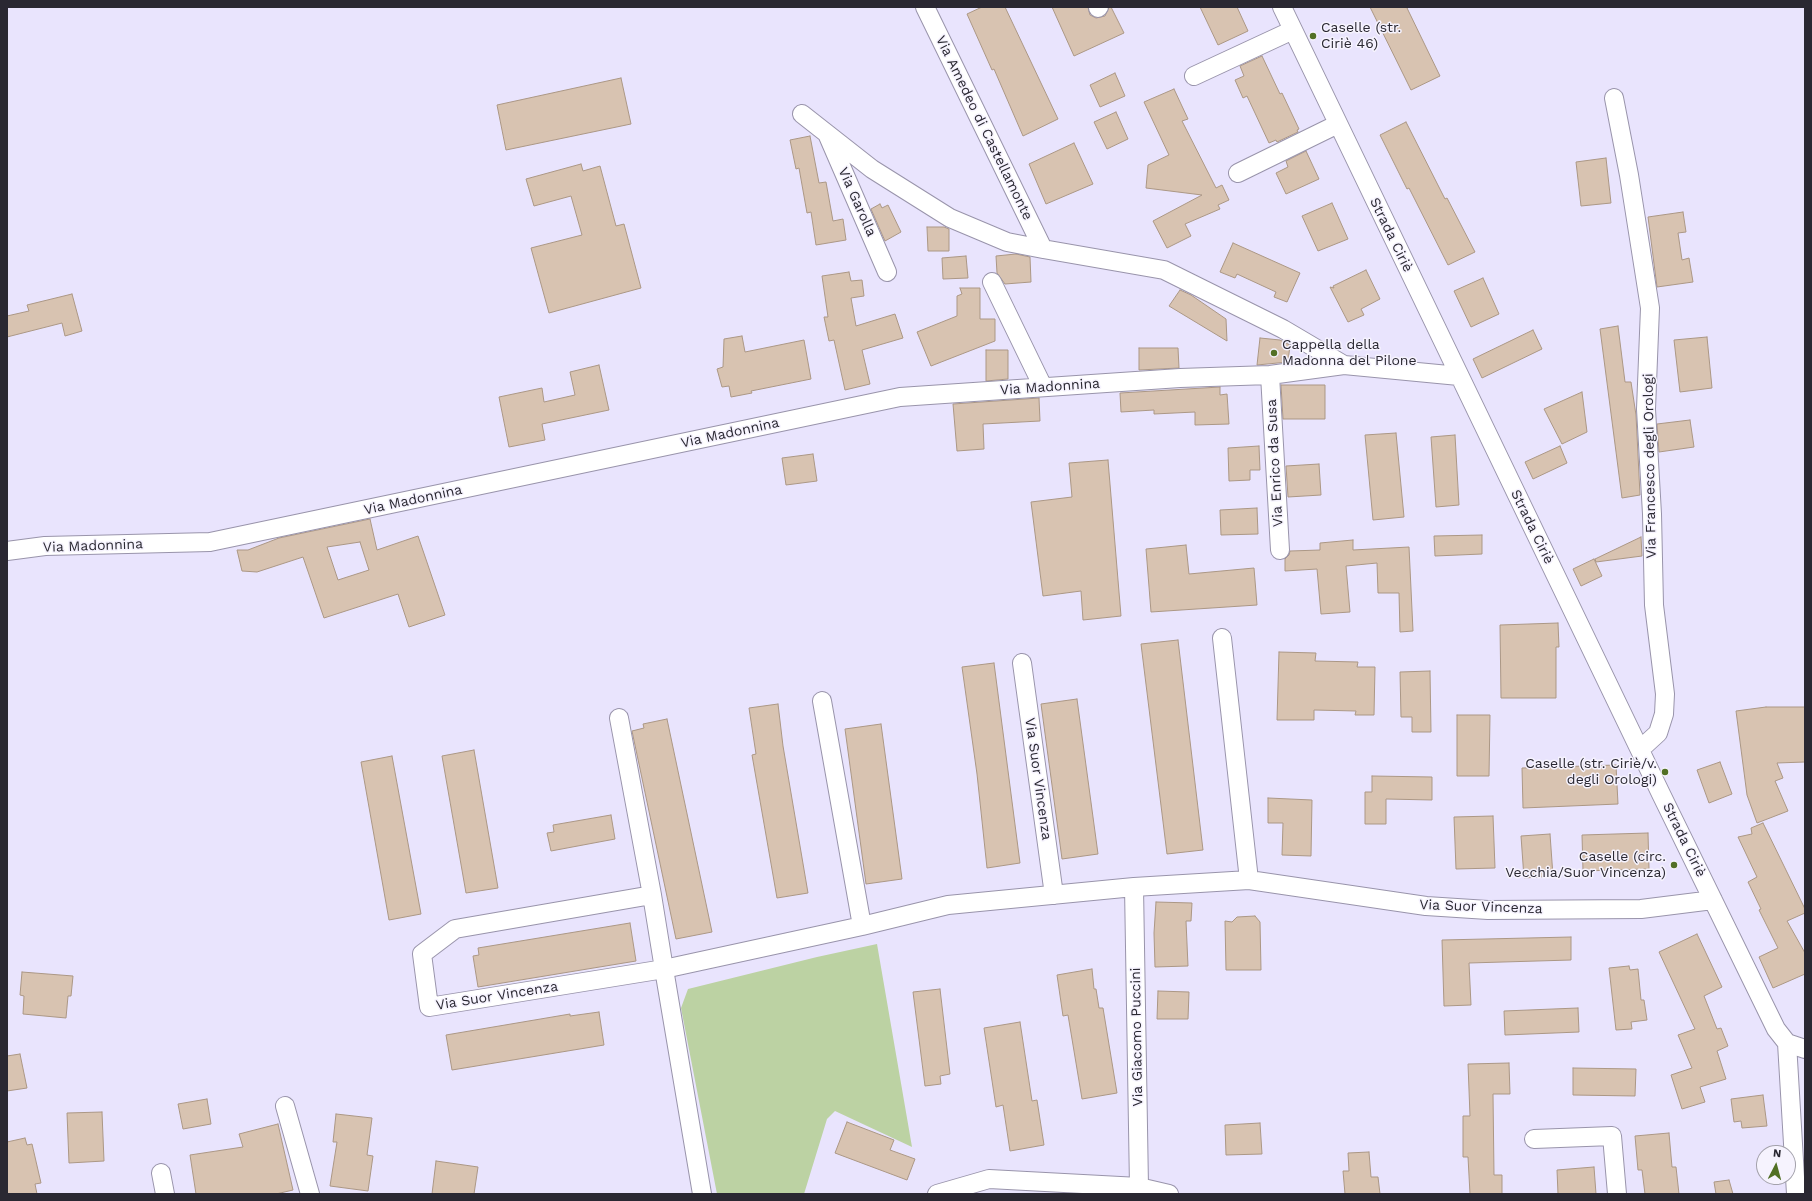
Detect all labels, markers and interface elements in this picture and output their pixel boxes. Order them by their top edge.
place label: Caselle (str. Ciriè 46) [1321,20,1401,52]
marker: Caselle (str. Ciriè 46) [1308,31,1318,41]
street label: Via Amedeo di Castellamonte [932,33,1036,223]
street label: Via Garolla [834,165,880,239]
street label: Strada Ciriè [1366,195,1416,275]
place label: Cappella della Madonna del Pilone [1282,337,1417,370]
marker: Cappella della Madonna del Pilone [1269,348,1279,358]
street label: Via Francesco degli Orologi [1640,373,1660,559]
street label: Via Madonnina [999,375,1101,399]
street label: Via Enrico da Susa [1263,399,1287,527]
street label: Via Madonnina [679,414,781,452]
street label: Via Madonnina [362,481,464,519]
street label: Strada Ciriè [1507,487,1557,567]
street label: Via Madonnina [43,536,143,556]
street label: Via Suor Vincenza [1021,717,1055,841]
place label: Caselle (str. Ciriè/v. degli Orologi) [1525,756,1657,788]
marker: Caselle (str. Ciriè/v. degli Orologi) [1660,767,1670,777]
street label: Strada Ciriè [1659,800,1709,880]
place label: Caselle (circ. Vecchia/Suor Vincenza) [1505,849,1666,882]
marker: Caselle (circ. Vecchia/Suor Vincenza) [1669,860,1679,870]
street label: Via Suor Vincenza [1419,896,1543,918]
street label: Via Giacomo Puccini [1127,967,1147,1107]
street label: Via Suor Vincenza [435,978,559,1014]
north arrow [1756,1145,1796,1185]
text: N [1772,1147,1782,1160]

